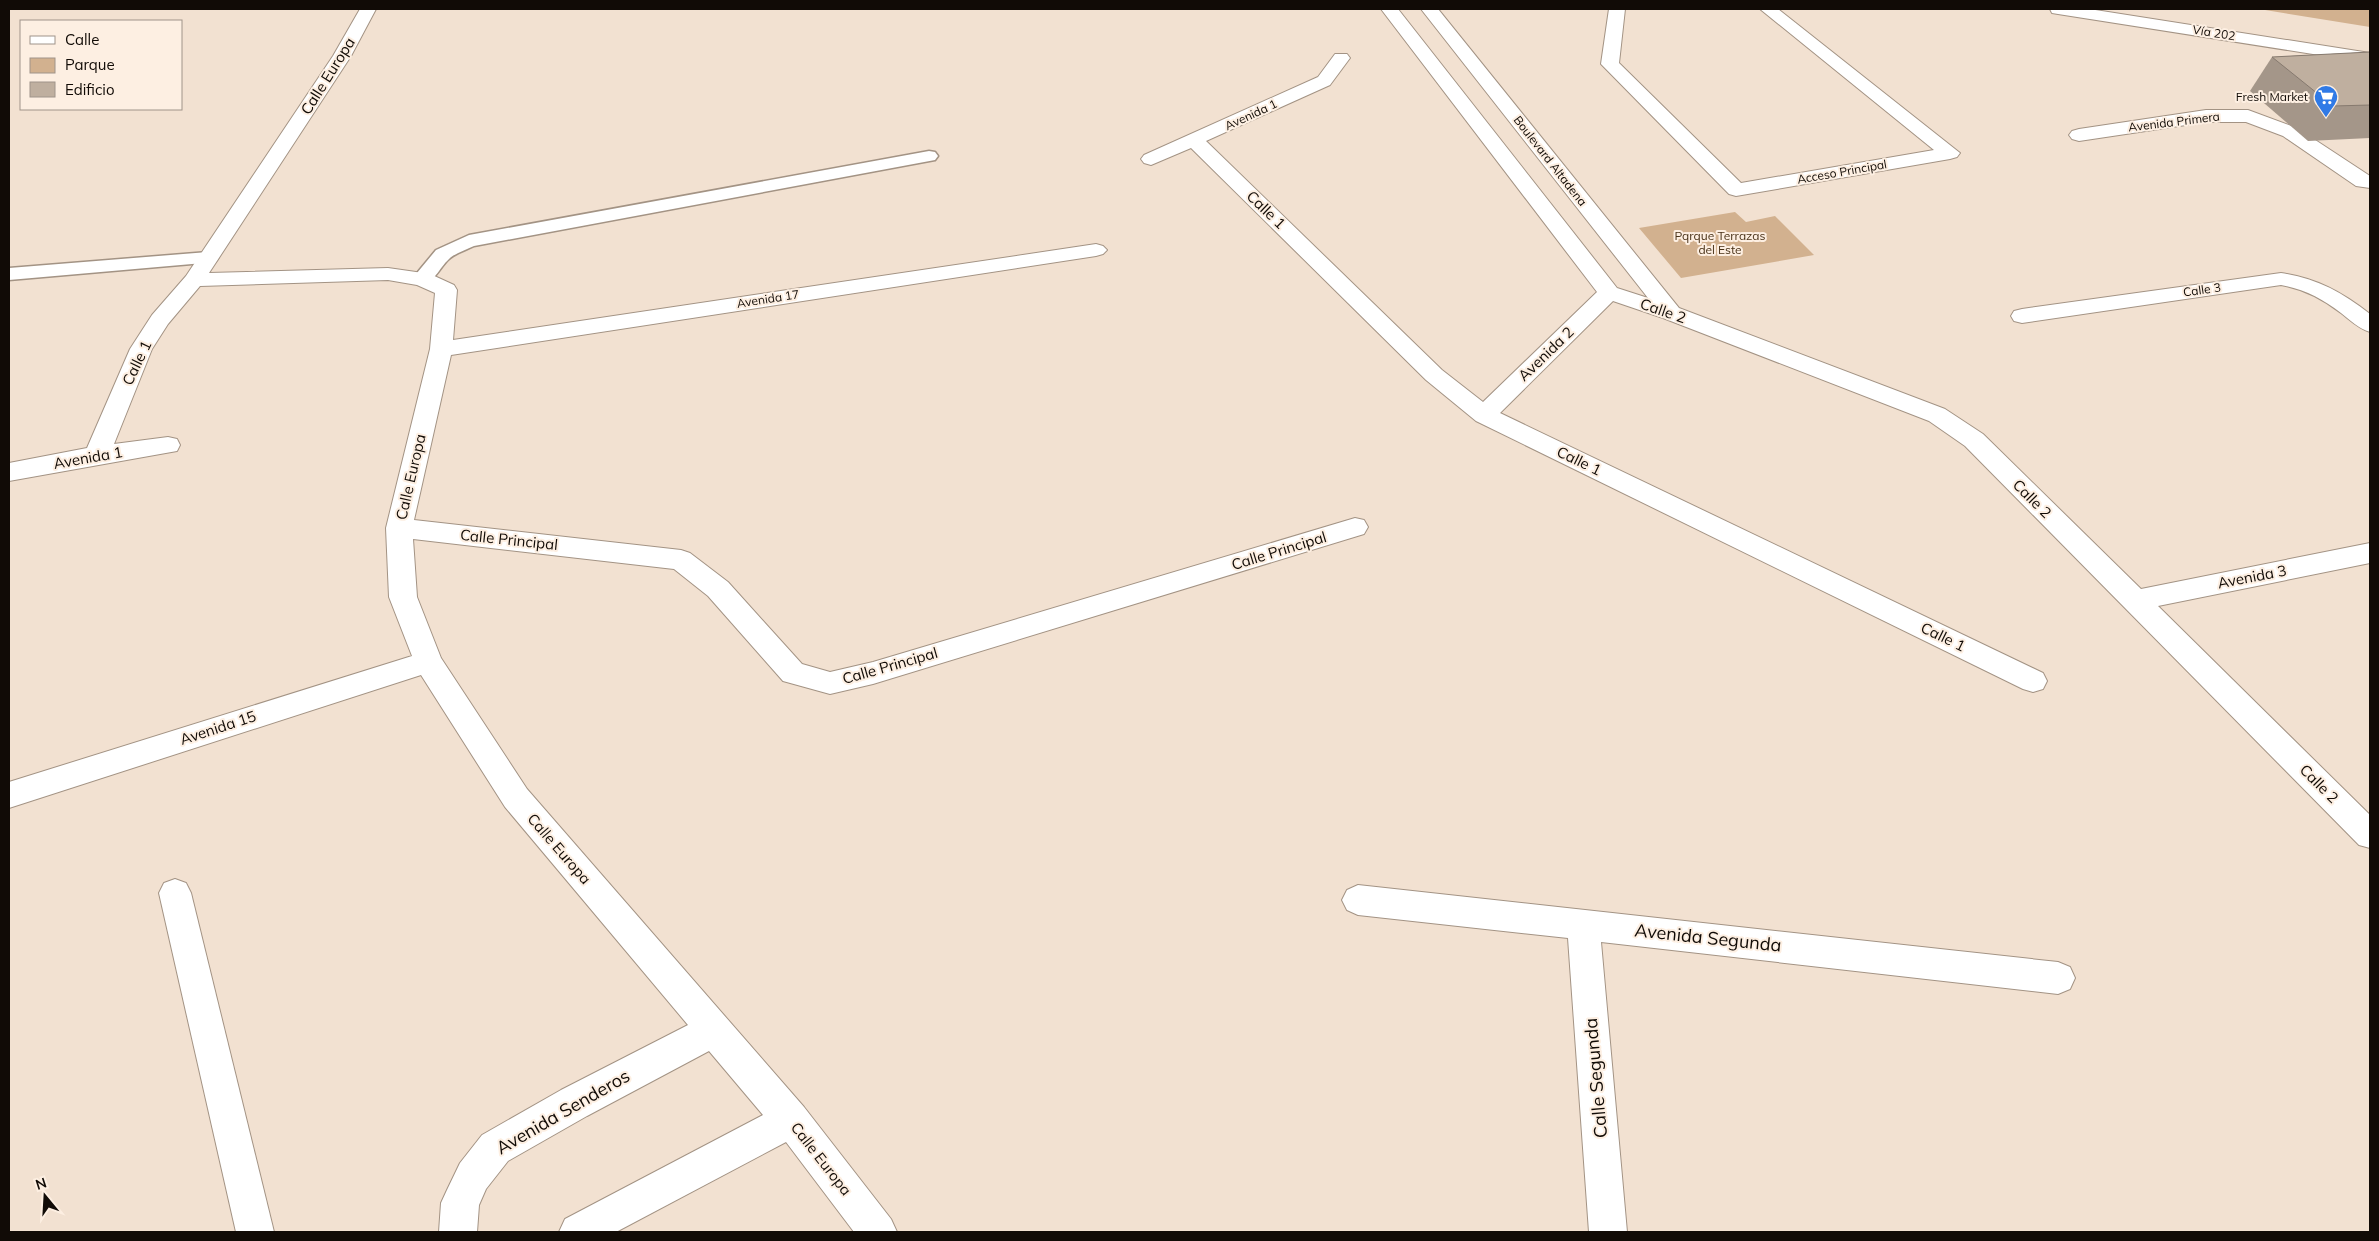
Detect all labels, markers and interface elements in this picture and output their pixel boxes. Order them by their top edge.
legend [20,20,182,110]
street label: Vía 202 [2192,22,2237,43]
text: Calle [65,30,99,49]
street label: Calle Europa [296,34,359,118]
text: Parque [65,55,115,74]
text: Edificio [65,80,115,99]
supermarket icon: Fresh Market [2313,84,2339,118]
place label: Fresh Market [2236,89,2308,104]
street label: Avenida 1 [1222,96,1279,133]
street label: Avenida Primera [2127,108,2221,135]
street label: Boulevard Altadena [1511,113,1590,209]
street label: Acceso Principal [1796,156,1888,187]
street label: Calle 1 [1243,186,1290,233]
park label: Pqrque Terrazas del Este [1675,228,1765,257]
street label: Calle 3 [2182,279,2222,300]
street label: Avenida 17 [736,286,800,311]
street label: Calle 2 [1638,294,1689,327]
street label: Avenida 2 [1514,323,1577,385]
street label: Calle 1 [118,337,155,388]
street label: Calle Europa [391,432,430,522]
street label: Avenida 1 [52,442,124,473]
street label: Calle 1 [1554,442,1605,479]
street label: Calle 2 [2009,475,2056,522]
street label: Calle Principal [459,525,559,554]
street label: Calle Principal [1229,527,1329,574]
street label: Avenida 3 [2216,561,2288,593]
street label: Calle 1 [1918,618,1969,655]
street label: Calle Principal [840,643,940,688]
street label: Avenida 15 [177,706,258,749]
street label: Calle 2 [2296,760,2343,807]
street label: Calle Europa [523,809,595,888]
street label: Avenida Segunda [1634,918,1783,957]
street label: Calle Segunda [1579,1017,1612,1139]
street label: Avenida Senderos [492,1064,634,1159]
street label: Calle Europa [787,1118,856,1199]
north arrow [20,1171,70,1221]
text: N [33,1173,49,1194]

